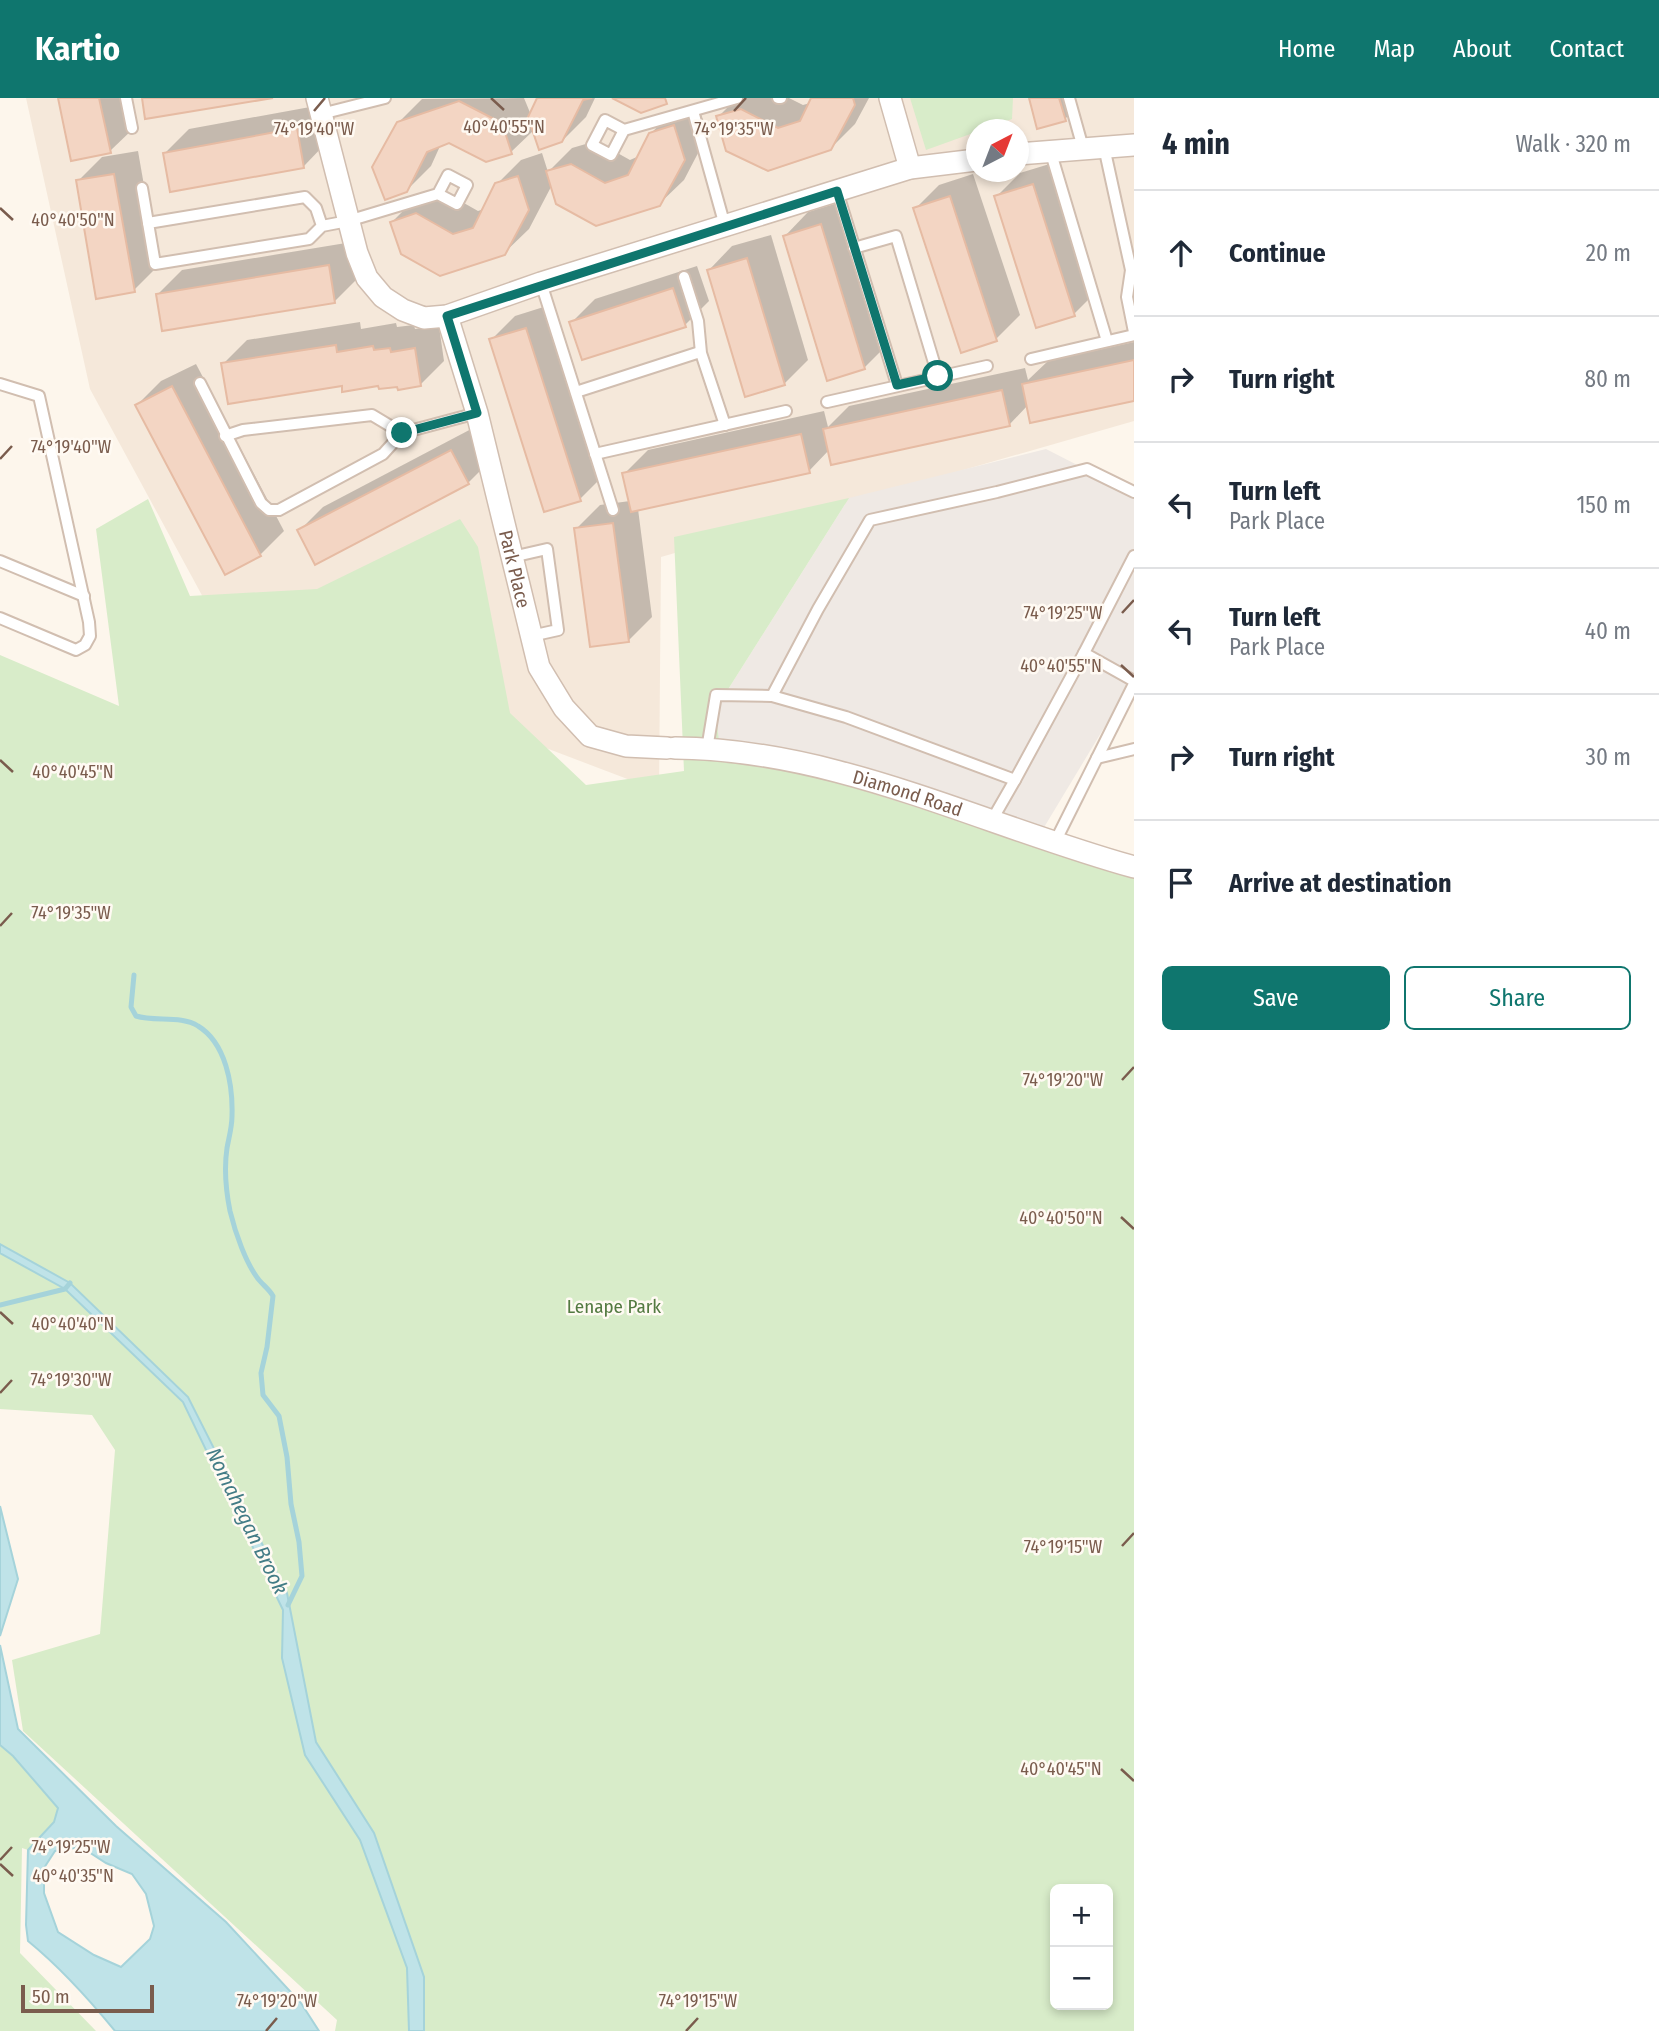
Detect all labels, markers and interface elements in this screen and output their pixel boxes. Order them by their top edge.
text: Kartio [35,29,120,69]
text: Home [1278,35,1335,63]
text: Map [1373,35,1415,63]
text: About [1453,35,1511,63]
text: Contact [1549,35,1624,63]
text: 40°40'55"N [463,116,545,138]
text: 74°19'40"W [274,118,355,140]
text: 74°19'35"W [694,118,774,140]
north arrow [966,119,1029,182]
text: 4 min [1162,126,1230,162]
text: Walk · 320 m [1516,130,1631,158]
text: 40°40'50"N [31,209,115,231]
icon: ahead [1162,234,1200,272]
text: Continue [1229,238,1326,269]
text: 20 m [1586,239,1631,267]
route start [922,360,953,391]
icon: right [1162,360,1200,398]
text: Turn right [1229,364,1335,395]
text: 80 m [1584,365,1631,393]
route end [386,417,417,448]
text: 74°19'40"W [31,436,112,458]
text: Turn left [1229,476,1321,507]
icon: left [1162,486,1200,524]
text: 150 m [1576,491,1631,519]
text: Park Place [1229,507,1325,535]
street label: Park Place [494,528,536,610]
text: 74°19'25"W [1023,602,1103,624]
text: Turn left [1229,602,1321,633]
icon: left [1162,612,1200,650]
text: 40 m [1585,617,1631,645]
text: Park Place [1229,633,1325,661]
text: 40°40'55"N [1020,655,1102,677]
icon: right [1162,738,1200,776]
text: Turn right [1229,742,1335,773]
text: 30 m [1586,743,1631,771]
text: 40°40'45"N [32,761,114,783]
street label: Diamond Road [850,765,966,821]
icon: arrive [1162,864,1200,902]
text: Arrive at destination [1229,868,1452,899]
text: 74°19'35"W [31,902,111,924]
button: Save [1162,966,1390,1030]
button: Share [1404,966,1631,1030]
text: 74°19'20"W [1023,1069,1104,1091]
text: 40°40'50"N [1019,1207,1103,1229]
park label: Lenape Park [567,1295,661,1318]
text: 40°40'40"N [32,1313,115,1335]
text: 74°19'30"W [31,1369,112,1391]
water label: Nomahegan Brook [200,1443,294,1599]
text: 74°19'15"W [1024,1536,1103,1558]
text: 40°40'45"N [1020,1758,1102,1780]
text: 74°19'25"W [31,1836,111,1858]
text: 40°40'35"N [32,1865,114,1887]
map controls [1050,1884,1113,2010]
button: + [1050,1884,1113,1947]
button: − [1050,1947,1113,2010]
scale bar [21,1982,154,2014]
text: 50 m [32,1985,70,2008]
text: 74°19'20"W [237,1990,318,2012]
text: 74°19'15"W [659,1990,738,2012]

